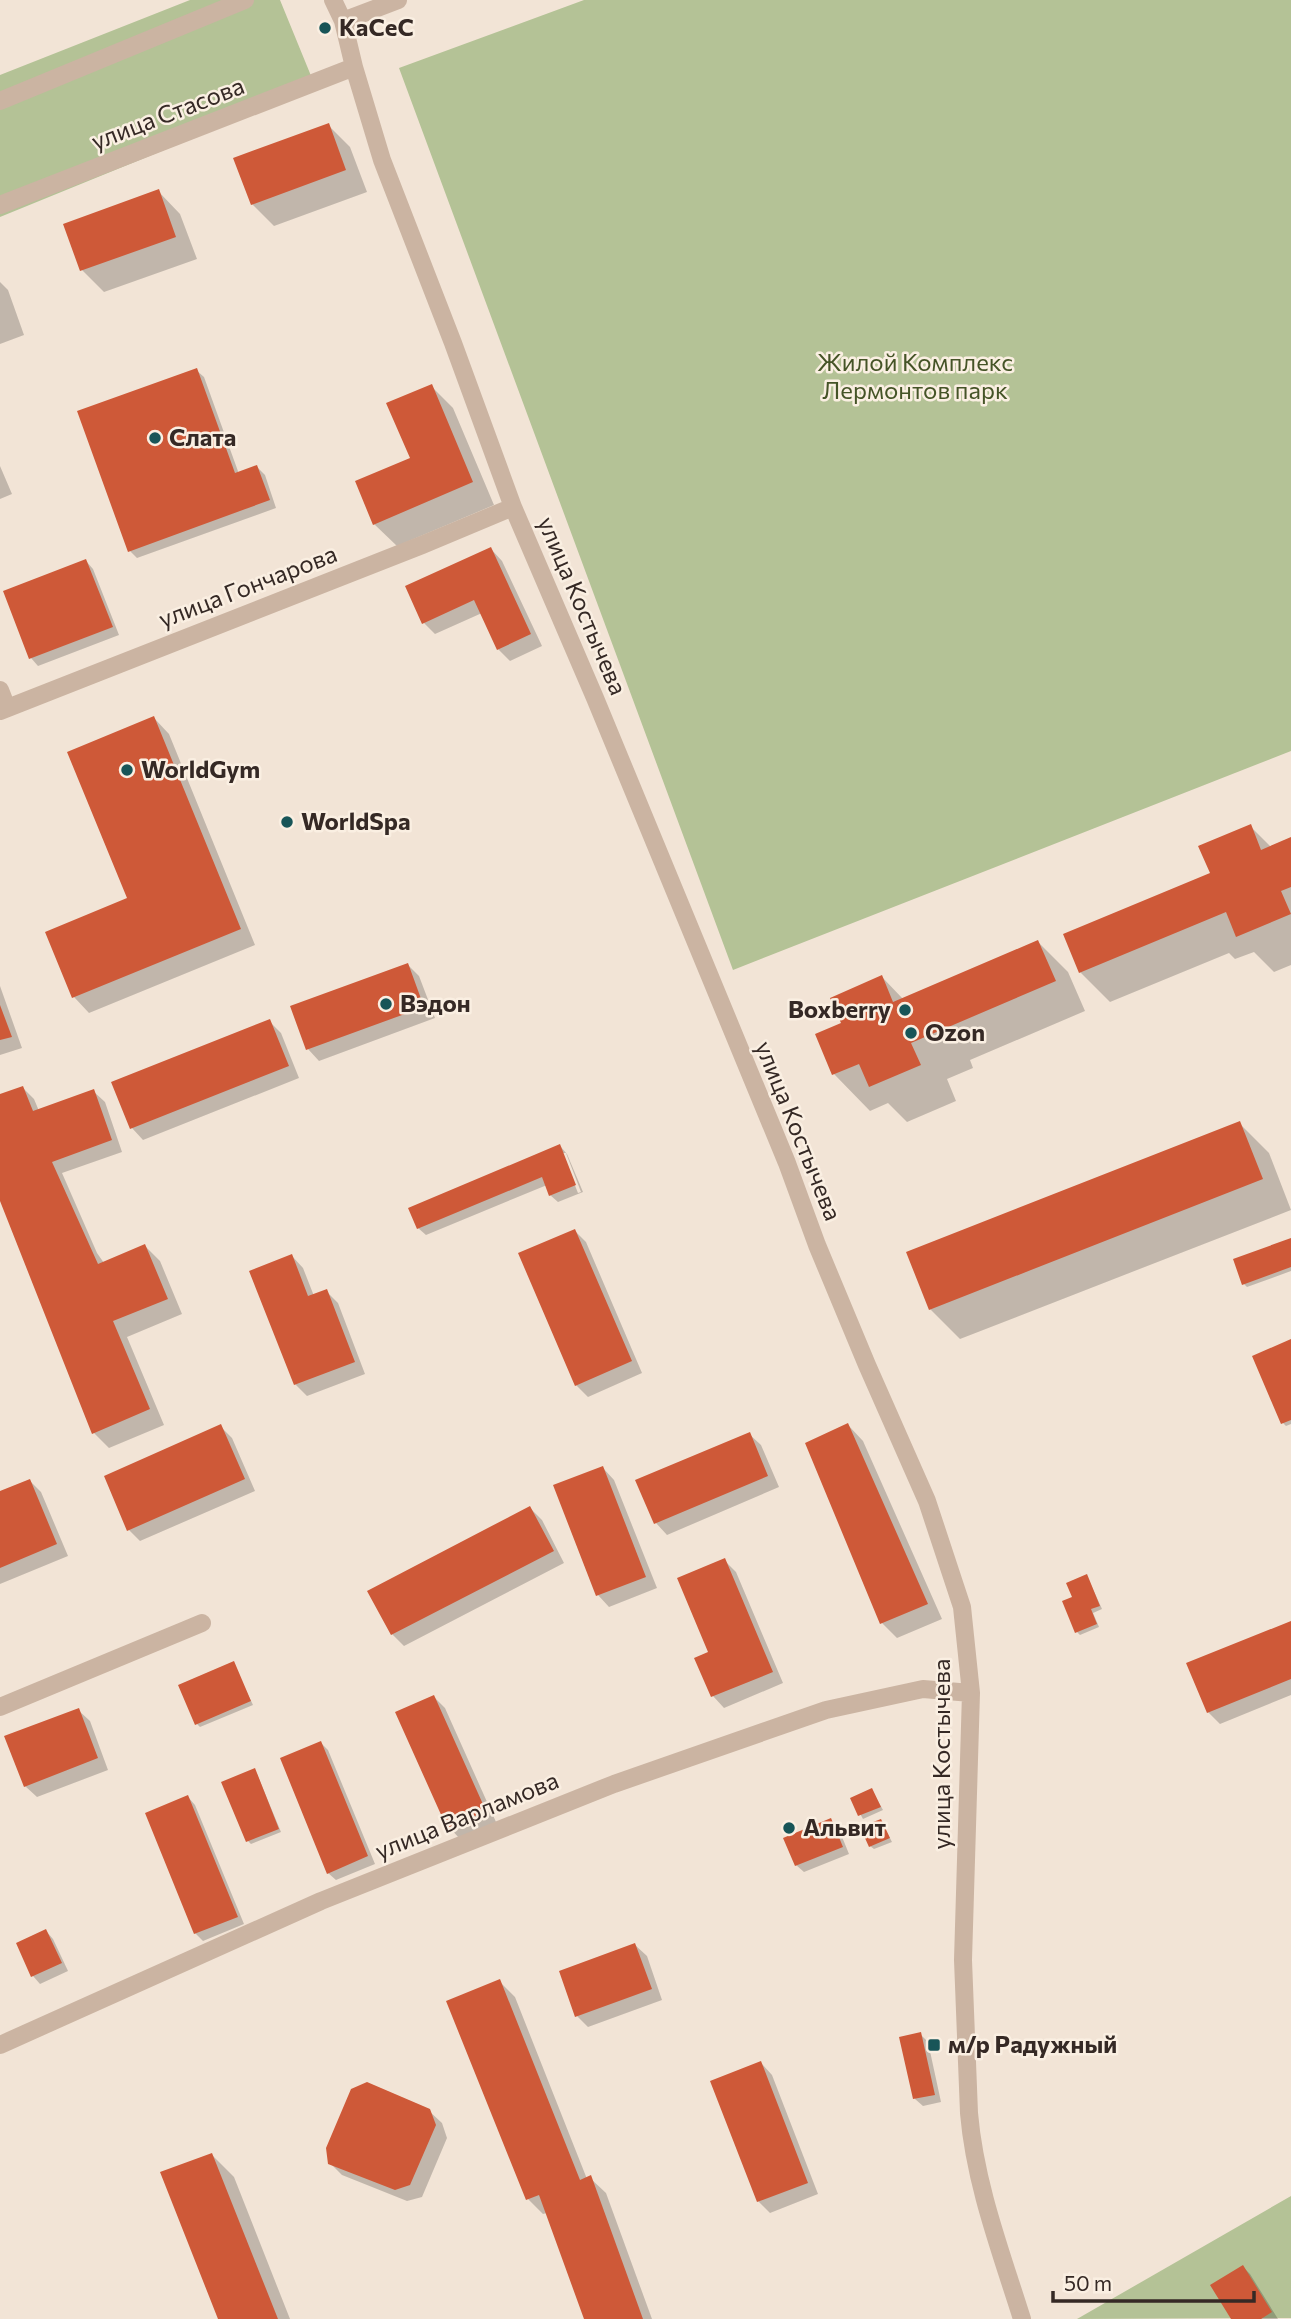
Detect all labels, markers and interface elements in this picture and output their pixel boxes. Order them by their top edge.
place label: KaCeC [339,12,414,41]
marker: KaCeC [317,20,333,36]
street label: улица Стасова [87,70,248,155]
park label: Жилой Комплекс Лермонтов парк [817,347,1013,404]
place label: Слата [169,422,236,451]
marker: Слата [147,430,163,446]
street label: улица Костычева [533,512,634,699]
street label: улица Гончарова [154,538,341,633]
place label: WorldGym [141,754,260,783]
marker: WorldGym [119,762,135,778]
place label: WorldSpa [301,806,411,835]
marker: WorldSpa [279,814,295,830]
place label: Вэдон [400,988,471,1017]
place label: Boxberry [788,994,891,1023]
marker: Вэдон [378,996,394,1012]
marker: Boxberry [897,1002,913,1018]
place label: Ozon [925,1017,985,1046]
marker: Ozon [903,1025,919,1041]
street label: улица Костычева [750,1036,849,1224]
street label: улица Костычева [926,1659,955,1849]
street label: улица Варламова [371,1765,562,1865]
place label: Альвит [803,1812,887,1841]
marker: Альвит [781,1820,797,1836]
place label: м/р Радужный [948,2029,1117,2058]
marker: м/р Радужный [926,2037,942,2053]
scale bar [1053,2260,1254,2304]
text: 50 m [1064,2270,1112,2295]

